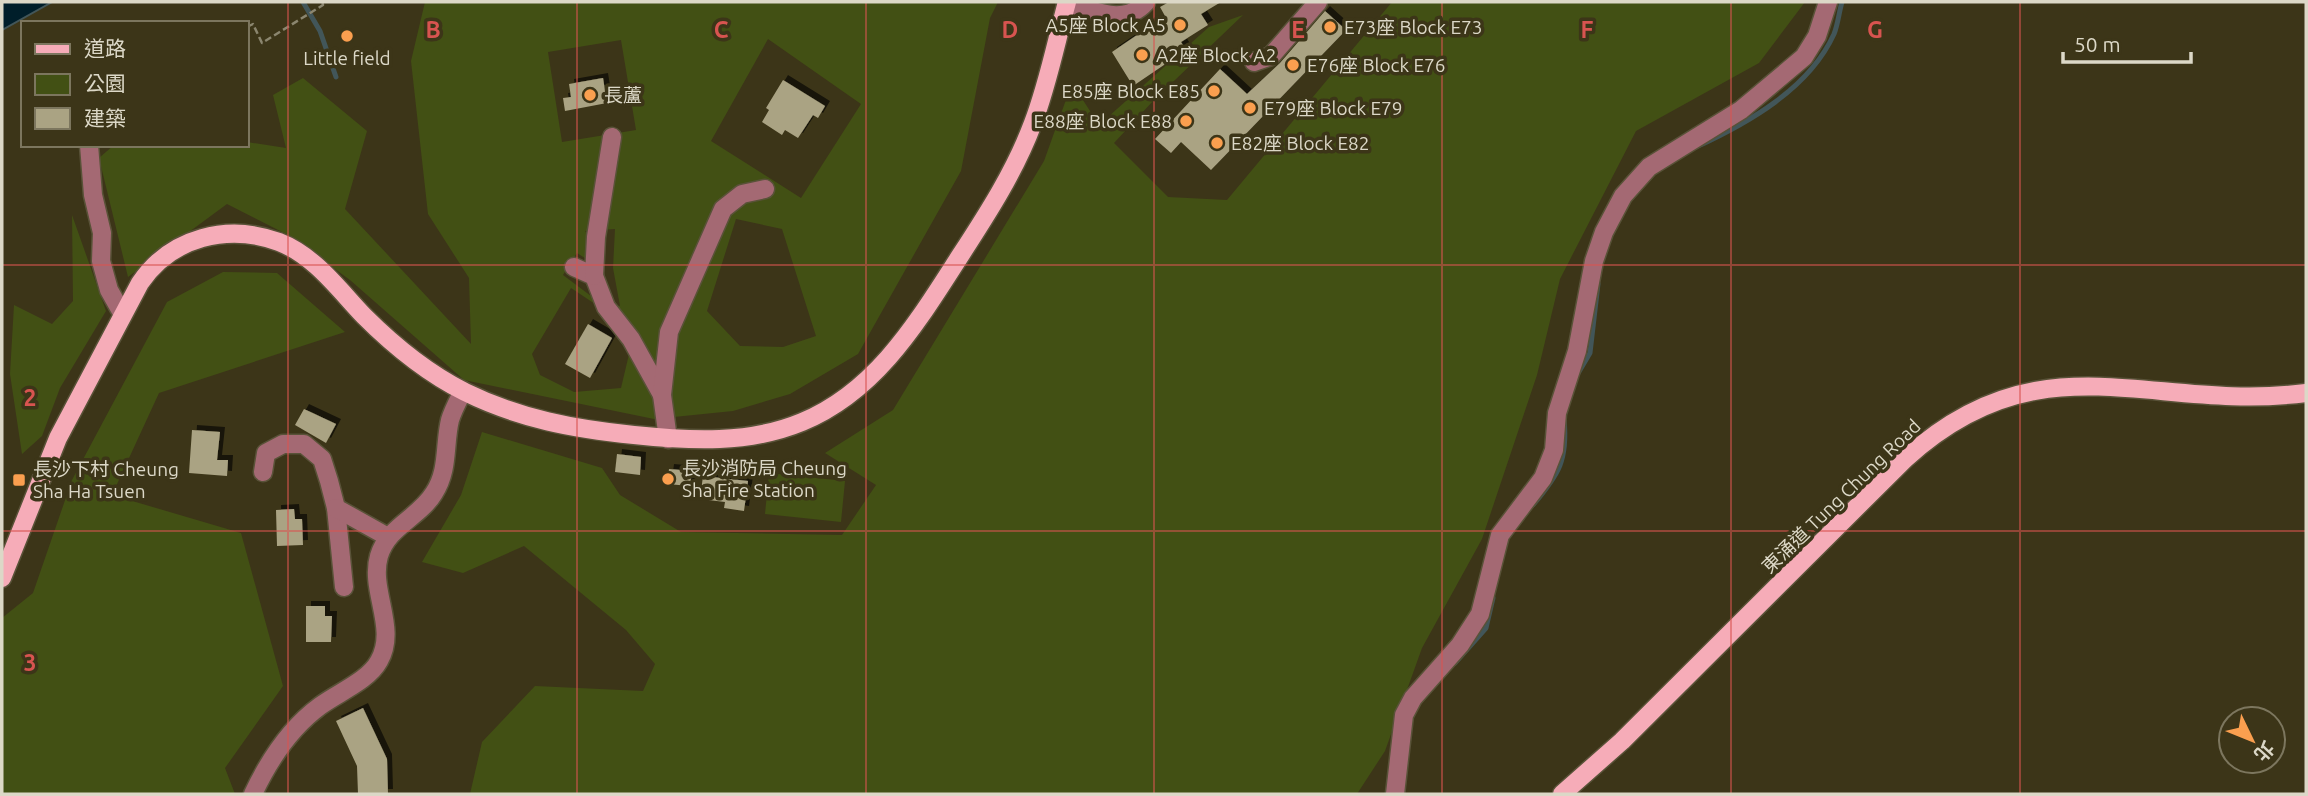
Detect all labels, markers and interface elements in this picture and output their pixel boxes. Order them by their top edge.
place label: A5座 Block A5 [1046,14,1166,36]
place label: E73座 Block E73 [1344,16,1482,38]
text: B [425,17,441,42]
text: C [714,17,729,42]
text: D [1002,17,1018,42]
marker: A5座 Block A5 [1172,17,1188,33]
text: E [1291,17,1305,42]
text: F [1581,17,1594,42]
text: G [1867,17,1883,42]
marker: E73座 Block E73 [1322,19,1338,35]
legend [21,21,248,147]
scale bar [2063,21,2191,65]
marker: Little field [339,28,355,44]
text: 50 m [2074,32,2121,56]
text: 道路 [84,36,126,60]
place label: A2座 Block A2 [1156,44,1276,66]
place label: Little field [303,47,391,69]
marker: A2座 Block A2 [1134,47,1150,63]
place label: E76座 Block E76 [1307,54,1445,76]
marker: E76座 Block E76 [1285,57,1301,73]
text: 公園 [84,71,126,95]
place label: E85座 Block E85 [1062,80,1200,102]
marker: E85座 Block E85 [1206,83,1222,99]
place label: 長蘆 [604,84,642,106]
marker: 長蘆 [582,87,598,103]
place label: E79座 Block E79 [1264,97,1402,119]
marker: E79座 Block E79 [1242,100,1258,116]
text: 建築 [84,106,126,130]
place label: E88座 Block E88 [1034,110,1172,132]
marker: E88座 Block E88 [1178,113,1194,129]
place label: E82座 Block E82 [1231,132,1369,154]
marker: E82座 Block E82 [1209,135,1225,151]
text: 2 [24,385,36,410]
street label: 東涌道 Tung Chung Road [1757,415,1925,577]
place label: 長沙消防局 Cheung Sha Fire Station [682,457,847,501]
place label: 長沙下村 Cheung Sha Ha Tsuen [33,458,179,502]
marker: 長沙消防局 Cheung Sha Fire Station [660,471,676,487]
marker: 長沙下村 Cheung Sha Ha Tsuen [11,472,27,488]
text: 3 [24,650,36,675]
north arrow [2217,705,2287,775]
text: 北 [2250,737,2279,766]

